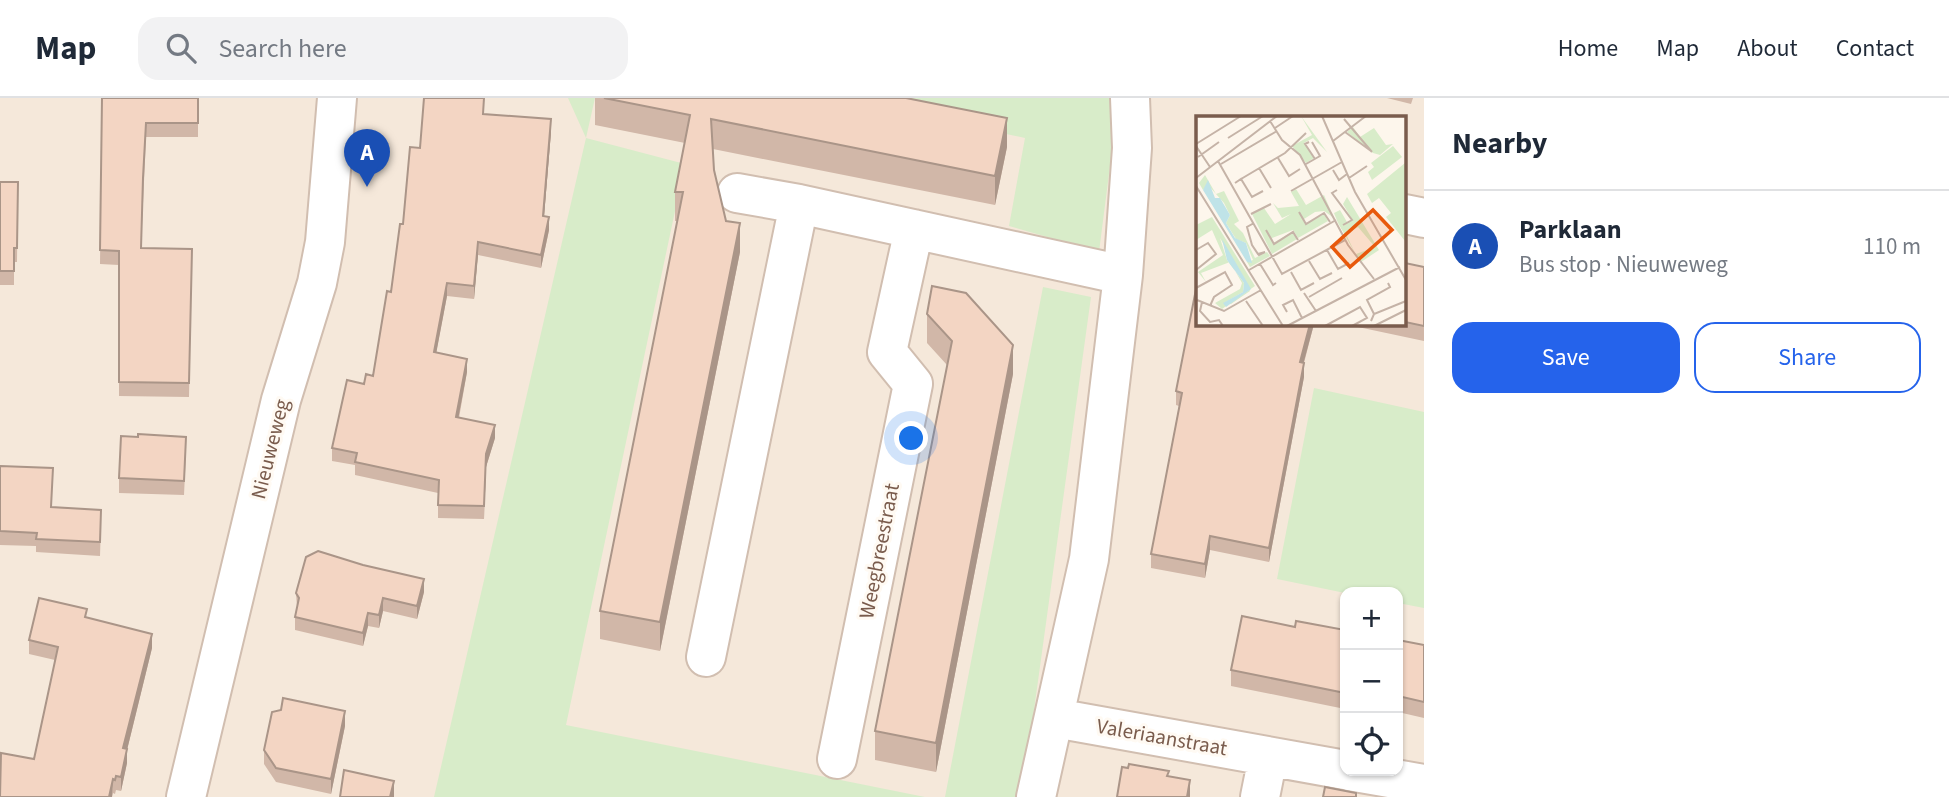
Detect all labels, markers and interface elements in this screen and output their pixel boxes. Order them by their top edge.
search box [138,17,628,80]
text: Map [35,25,96,72]
icon: search [162,29,200,67]
text: Search here [218,30,347,67]
text: Home [1558,31,1618,66]
text: Map [1656,31,1699,66]
text: About [1737,31,1798,66]
text: Contact [1836,31,1914,66]
inset map [1196,116,1406,326]
text: Nearby [1452,122,1547,165]
pin: A [344,129,390,187]
text: Parklaan [1519,211,1622,248]
text: A [1468,230,1482,263]
text: 110 m [1863,230,1921,263]
text: Bus stop · Nieuweweg [1519,248,1728,281]
button: Save [1452,322,1680,393]
button: Share [1694,322,1921,393]
street label: Nieuweweg [243,396,297,502]
your location [894,421,928,455]
street label: Weegbreestraat [851,481,907,621]
map controls [1340,587,1403,776]
button: + [1340,587,1403,650]
button: − [1340,650,1403,713]
street label: Valeriaanstraat [1094,711,1230,763]
button: locate [1340,713,1403,776]

